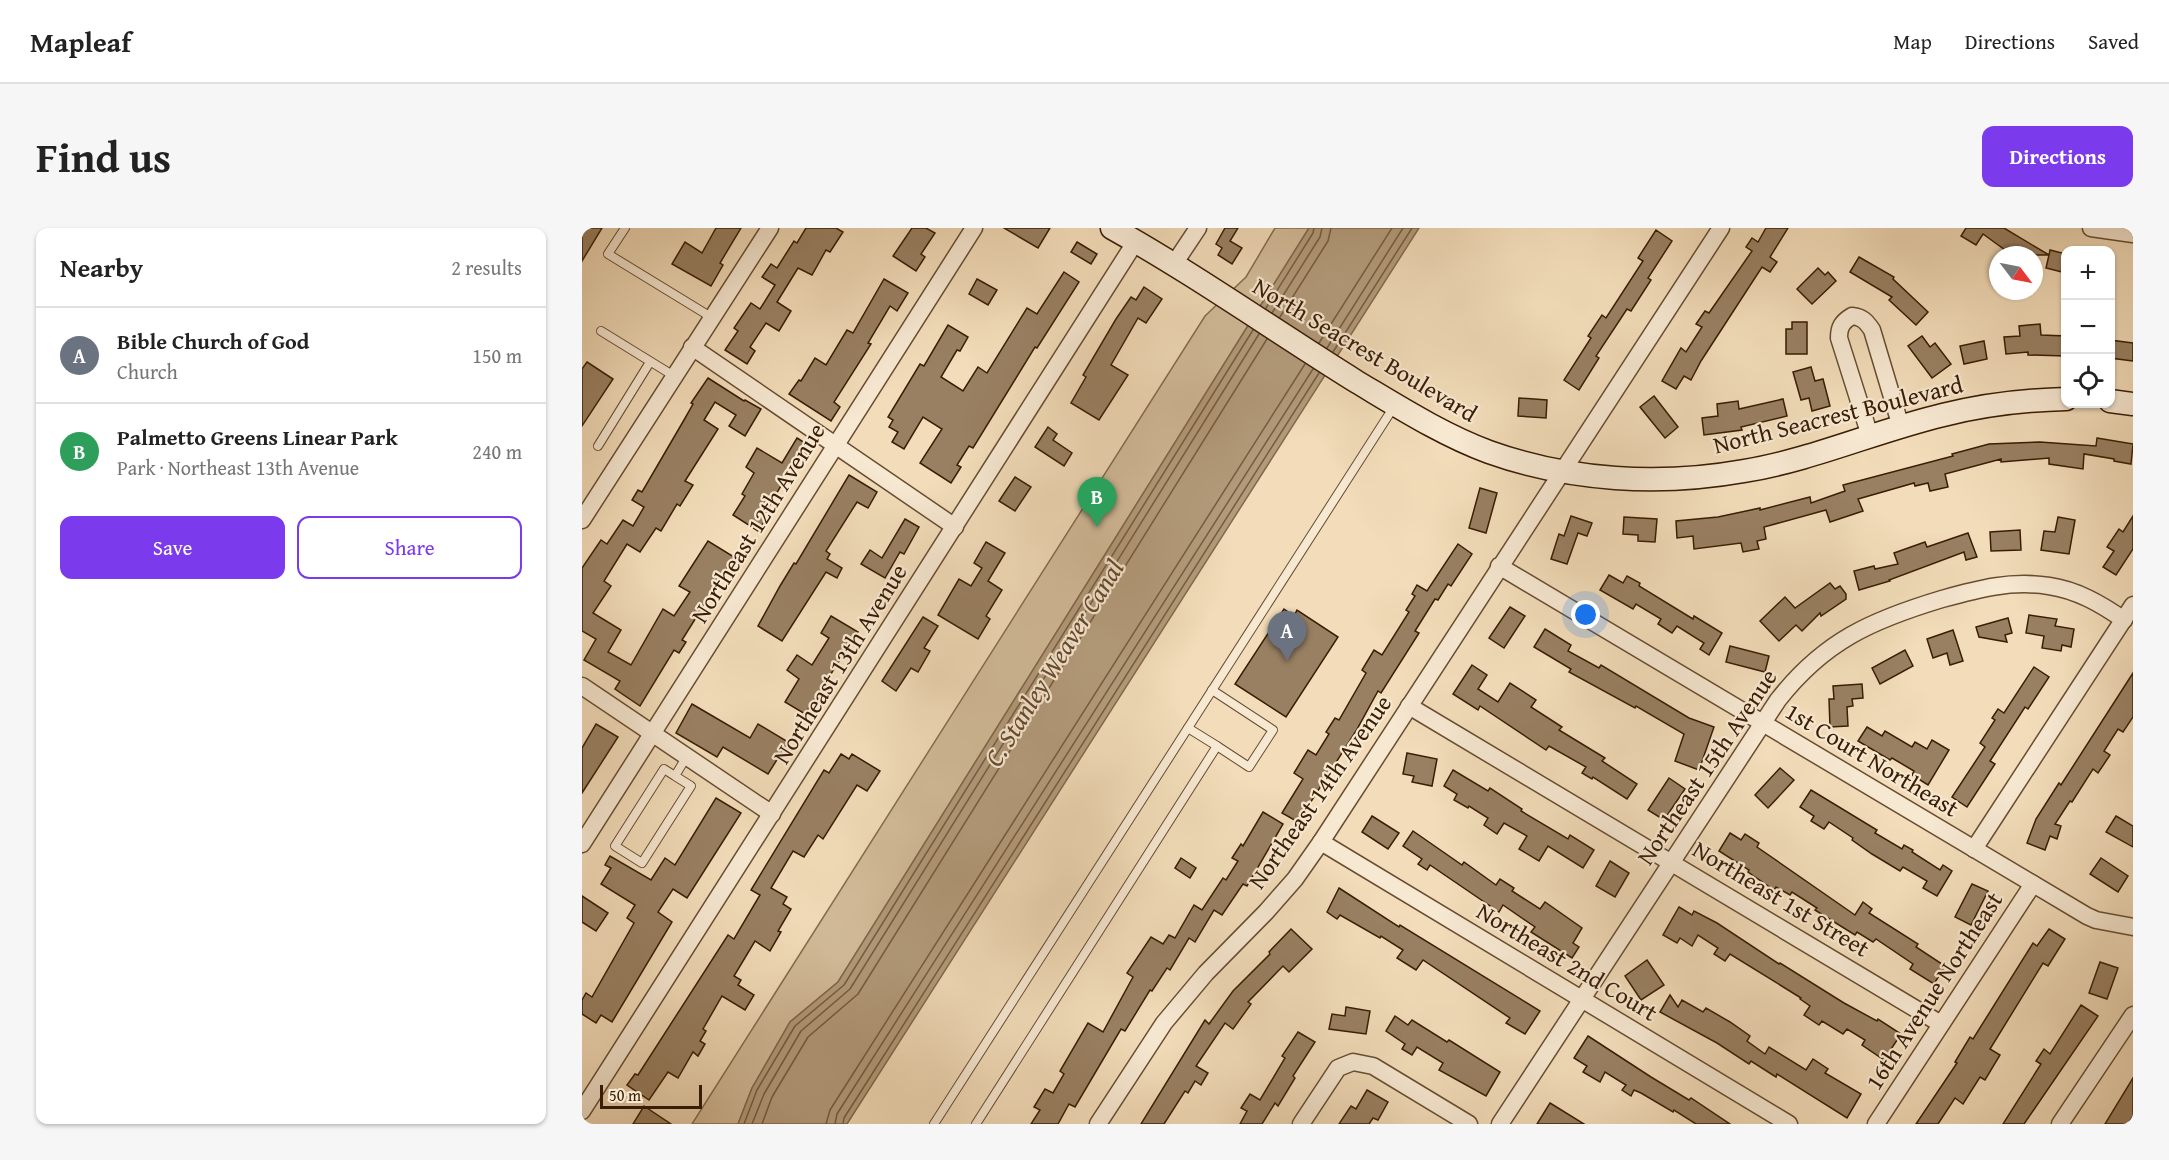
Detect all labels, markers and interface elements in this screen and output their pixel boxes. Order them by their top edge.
text: Mapleaf [30,21,131,62]
text: Map [1893,26,1932,57]
text: Directions [1965,26,2055,57]
text: Saved [2088,26,2139,57]
text: Find us [36,126,171,187]
button: Directions [1982,126,2133,187]
north arrow [1989,246,2043,300]
map controls [2061,246,2115,408]
button: + [2061,246,2115,300]
text: Nearby [60,248,143,287]
text: 2 results [451,253,522,282]
street label: North Seacrest Boulevard [1246,269,1484,431]
button: − [2061,300,2115,354]
text: Bible Church of God [117,325,309,357]
text: A [73,341,86,370]
text: 150 m [472,341,522,370]
button: locate [2061,354,2115,408]
text: Church [117,357,178,386]
street label: North Seacrest Boulevard [1709,366,1967,462]
street label: Northeast 12th Avenue [682,416,833,629]
text: Palmetto Greens Linear Park [117,421,398,453]
text: B [73,437,86,466]
text: 240 m [472,437,522,466]
text: Park · Northeast 13th Avenue [117,453,359,482]
pin: B [1078,478,1116,527]
button: Save [60,516,285,579]
button: Share [297,516,522,579]
water label: C. Stanley Weaver Canal [974,552,1133,774]
street label: Northeast 13th Avenue [764,557,915,770]
your location [1571,600,1600,629]
pin: A [1268,612,1306,661]
street label: Northeast 15th Avenue [1628,662,1785,872]
street label: Northeast 14th Avenue [1239,688,1400,896]
street label: 1st Court Northeast [1779,694,1966,826]
street label: Northeast 1st Street [1686,832,1877,966]
street label: 16th Avenue Northeast [1856,884,2011,1097]
street label: Northeast 2nd Court [1470,894,1665,1030]
scale bar [600,1082,702,1110]
text: 50 m [609,1083,641,1107]

